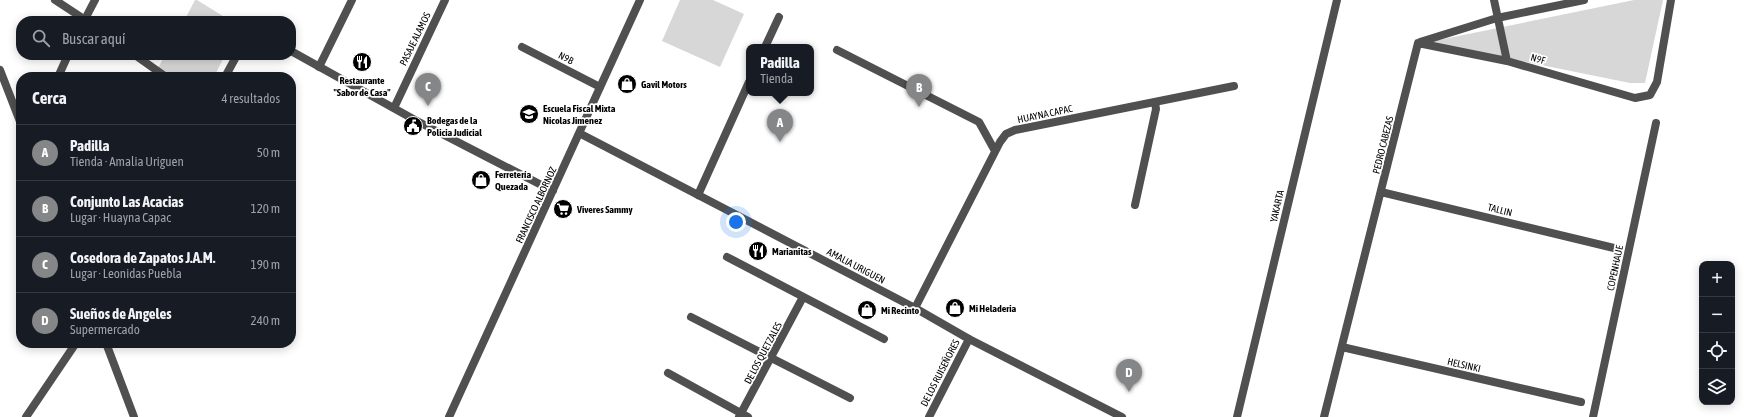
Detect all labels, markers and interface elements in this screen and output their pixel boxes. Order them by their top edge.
street label: PASAJE ALAMOS [397,11,433,67]
search box [16,16,296,60]
icon: search [30,27,52,49]
text: Buscar aquí [62,30,125,47]
popup [746,44,814,96]
street label: N9B [557,50,576,67]
restaurant icon: Restaurante "Sabor de Casa" [351,51,373,73]
street label: N9F [1529,52,1547,66]
text: Padilla [760,54,800,71]
text: Tienda [760,71,793,86]
pin: C [415,73,441,106]
shop icon: Gavil Motors [616,73,638,95]
pin: B [906,74,932,107]
place label: Restaurante "Sabor de Casa" [333,75,391,98]
place label: Gavil Motors [641,79,687,90]
text: Cerca [32,88,67,108]
text: 4 resultados [221,91,280,106]
school or university icon: Escuela Fiscal Mixta Nicolas Jimenez [518,103,540,125]
place label: Escuela Fiscal Mixta Nicolas Jimenez [543,103,616,126]
street label: HUAYNA CAPAC [1016,103,1074,125]
pin: A [767,109,793,142]
public building icon: Bodegas de la Policia Judicial [402,115,424,137]
place label: Bodegas de la Policia Judicial [427,115,482,138]
street label: PEDRO CABEZAS [1371,115,1395,175]
text: Padilla [70,137,110,154]
text: A [42,145,48,160]
text: 50 m [257,145,280,160]
text: Tienda · Amalia Uriguen [70,154,184,169]
street label: FRANCISCO ALBORNOZ [513,165,559,245]
shop icon: Ferretería Quezada [470,169,492,191]
place label: Ferretería Quezada [495,169,531,192]
street label: YAKARTA [1268,189,1286,223]
text: Conjunto Las Acacias [70,193,184,210]
supermarket icon: Viveres Sammy [552,198,574,220]
text: B [42,201,48,216]
text: 120 m [251,201,280,216]
street label: TALLIN [1486,202,1514,218]
place label: Viveres Sammy [576,204,633,215]
text: Lugar · Huayna Capac [70,210,171,225]
your location [726,212,746,232]
restaurant icon: Marianitas [747,240,769,262]
street label: COPENHAUE [1605,244,1625,292]
place label: Marianitas [772,246,812,257]
street label: AMALIA URIGUEN [825,246,887,286]
text: Cosedora de Zapatos J.A.M. [70,249,215,266]
text: C [42,257,48,272]
text: 190 m [251,257,280,272]
map controls [1699,261,1735,405]
button: + [1699,261,1735,297]
text: Lugar · Leonidas Puebla [70,266,182,281]
shop icon: Mi Heladeria [944,297,966,319]
button: − [1699,297,1735,333]
shop icon: Mi Recinto [856,299,878,321]
place label: Mi Heladeria [969,303,1017,314]
text: Sueños de Angeles [70,305,172,322]
place label: Mi Recinto [881,305,919,316]
text: D [41,313,49,328]
text: 240 m [251,313,280,328]
street label: DE LOS QUETZALES [742,320,784,386]
text: Supermercado [70,322,140,337]
button: locate [1699,333,1735,369]
street label: DE LOS RUISEÑORES [918,338,962,408]
street label: HELSINKI [1446,356,1482,374]
pin: D [1116,359,1142,392]
button: layers [1699,369,1735,405]

